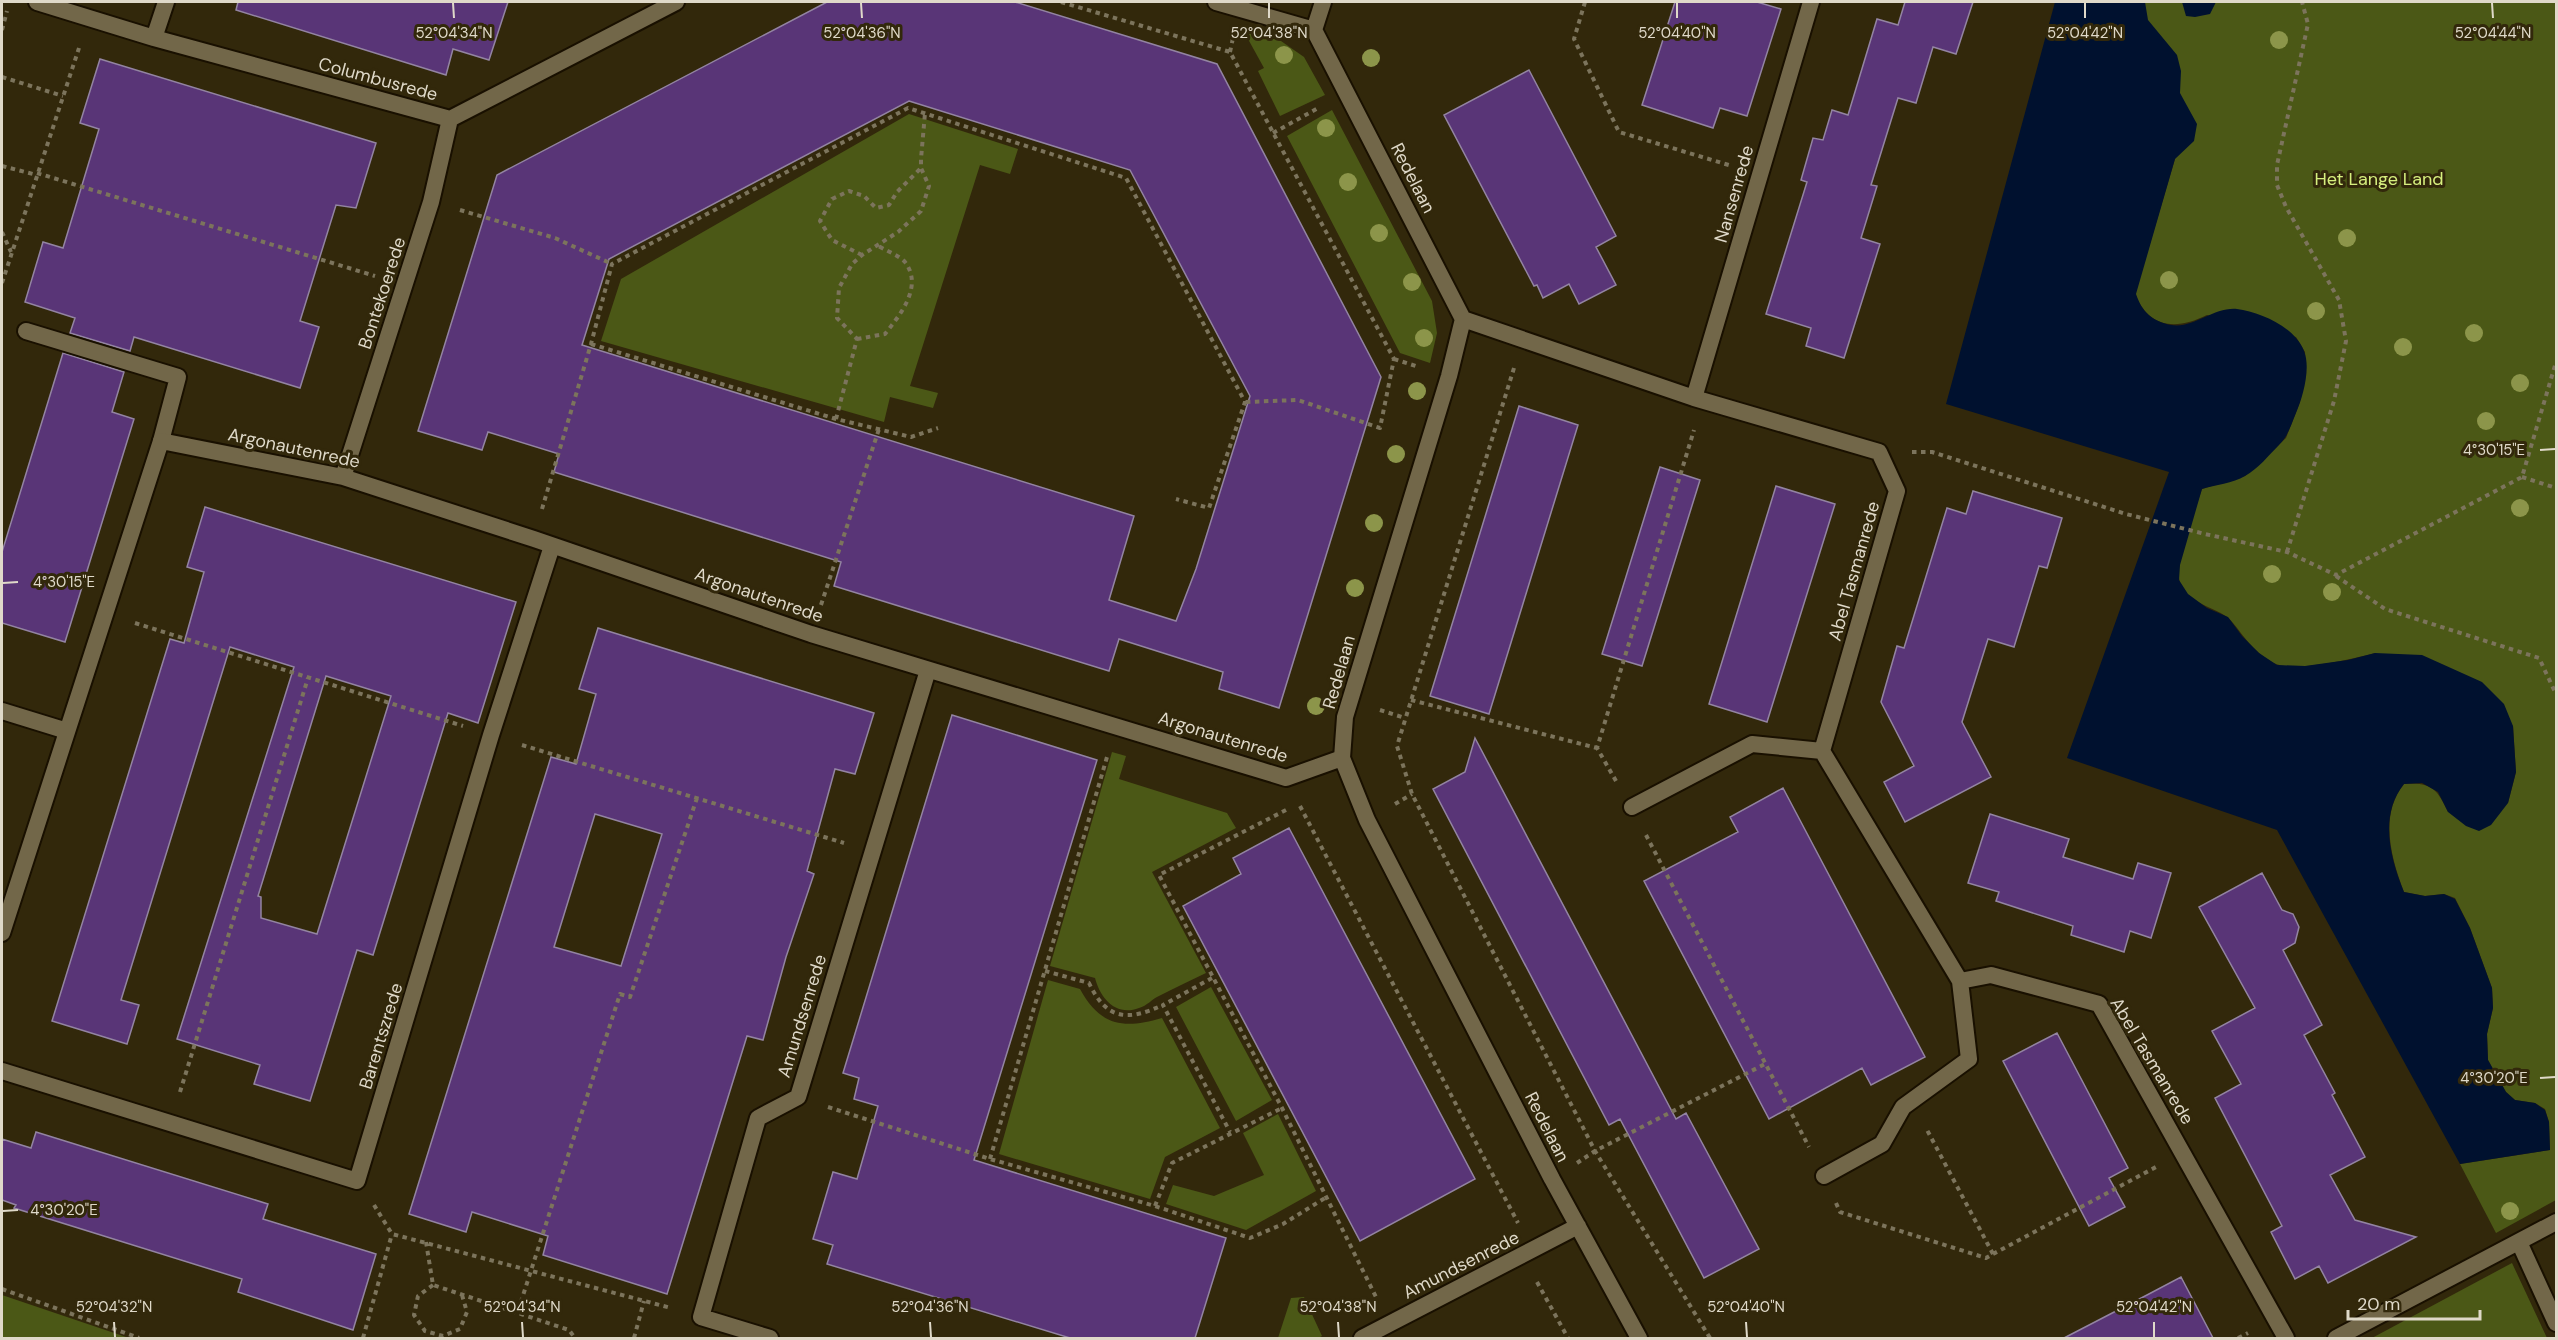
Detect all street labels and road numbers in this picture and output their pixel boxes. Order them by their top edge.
street label: Columbusrede [316,52,440,106]
street label: Redelaan [1385,139,1441,217]
street label: Nansenrede [1709,143,1759,245]
street label: Bontekoerede [353,234,411,352]
street label: Argonautenrede [226,422,362,474]
street label: Abel Tasmanrede [1823,498,1885,644]
street label: Argonautenrede [691,562,827,628]
street label: Redelaan [1317,632,1361,712]
street label: Argonautenrede [1155,706,1291,768]
street label: Amundsenrede [772,951,832,1081]
street label: Barentszrede [353,980,409,1092]
street label: Abel Tasmanrede [2105,993,2199,1129]
street label: Redelaan [1519,1088,1575,1166]
street label: Amundsenrede [1399,1225,1523,1305]

